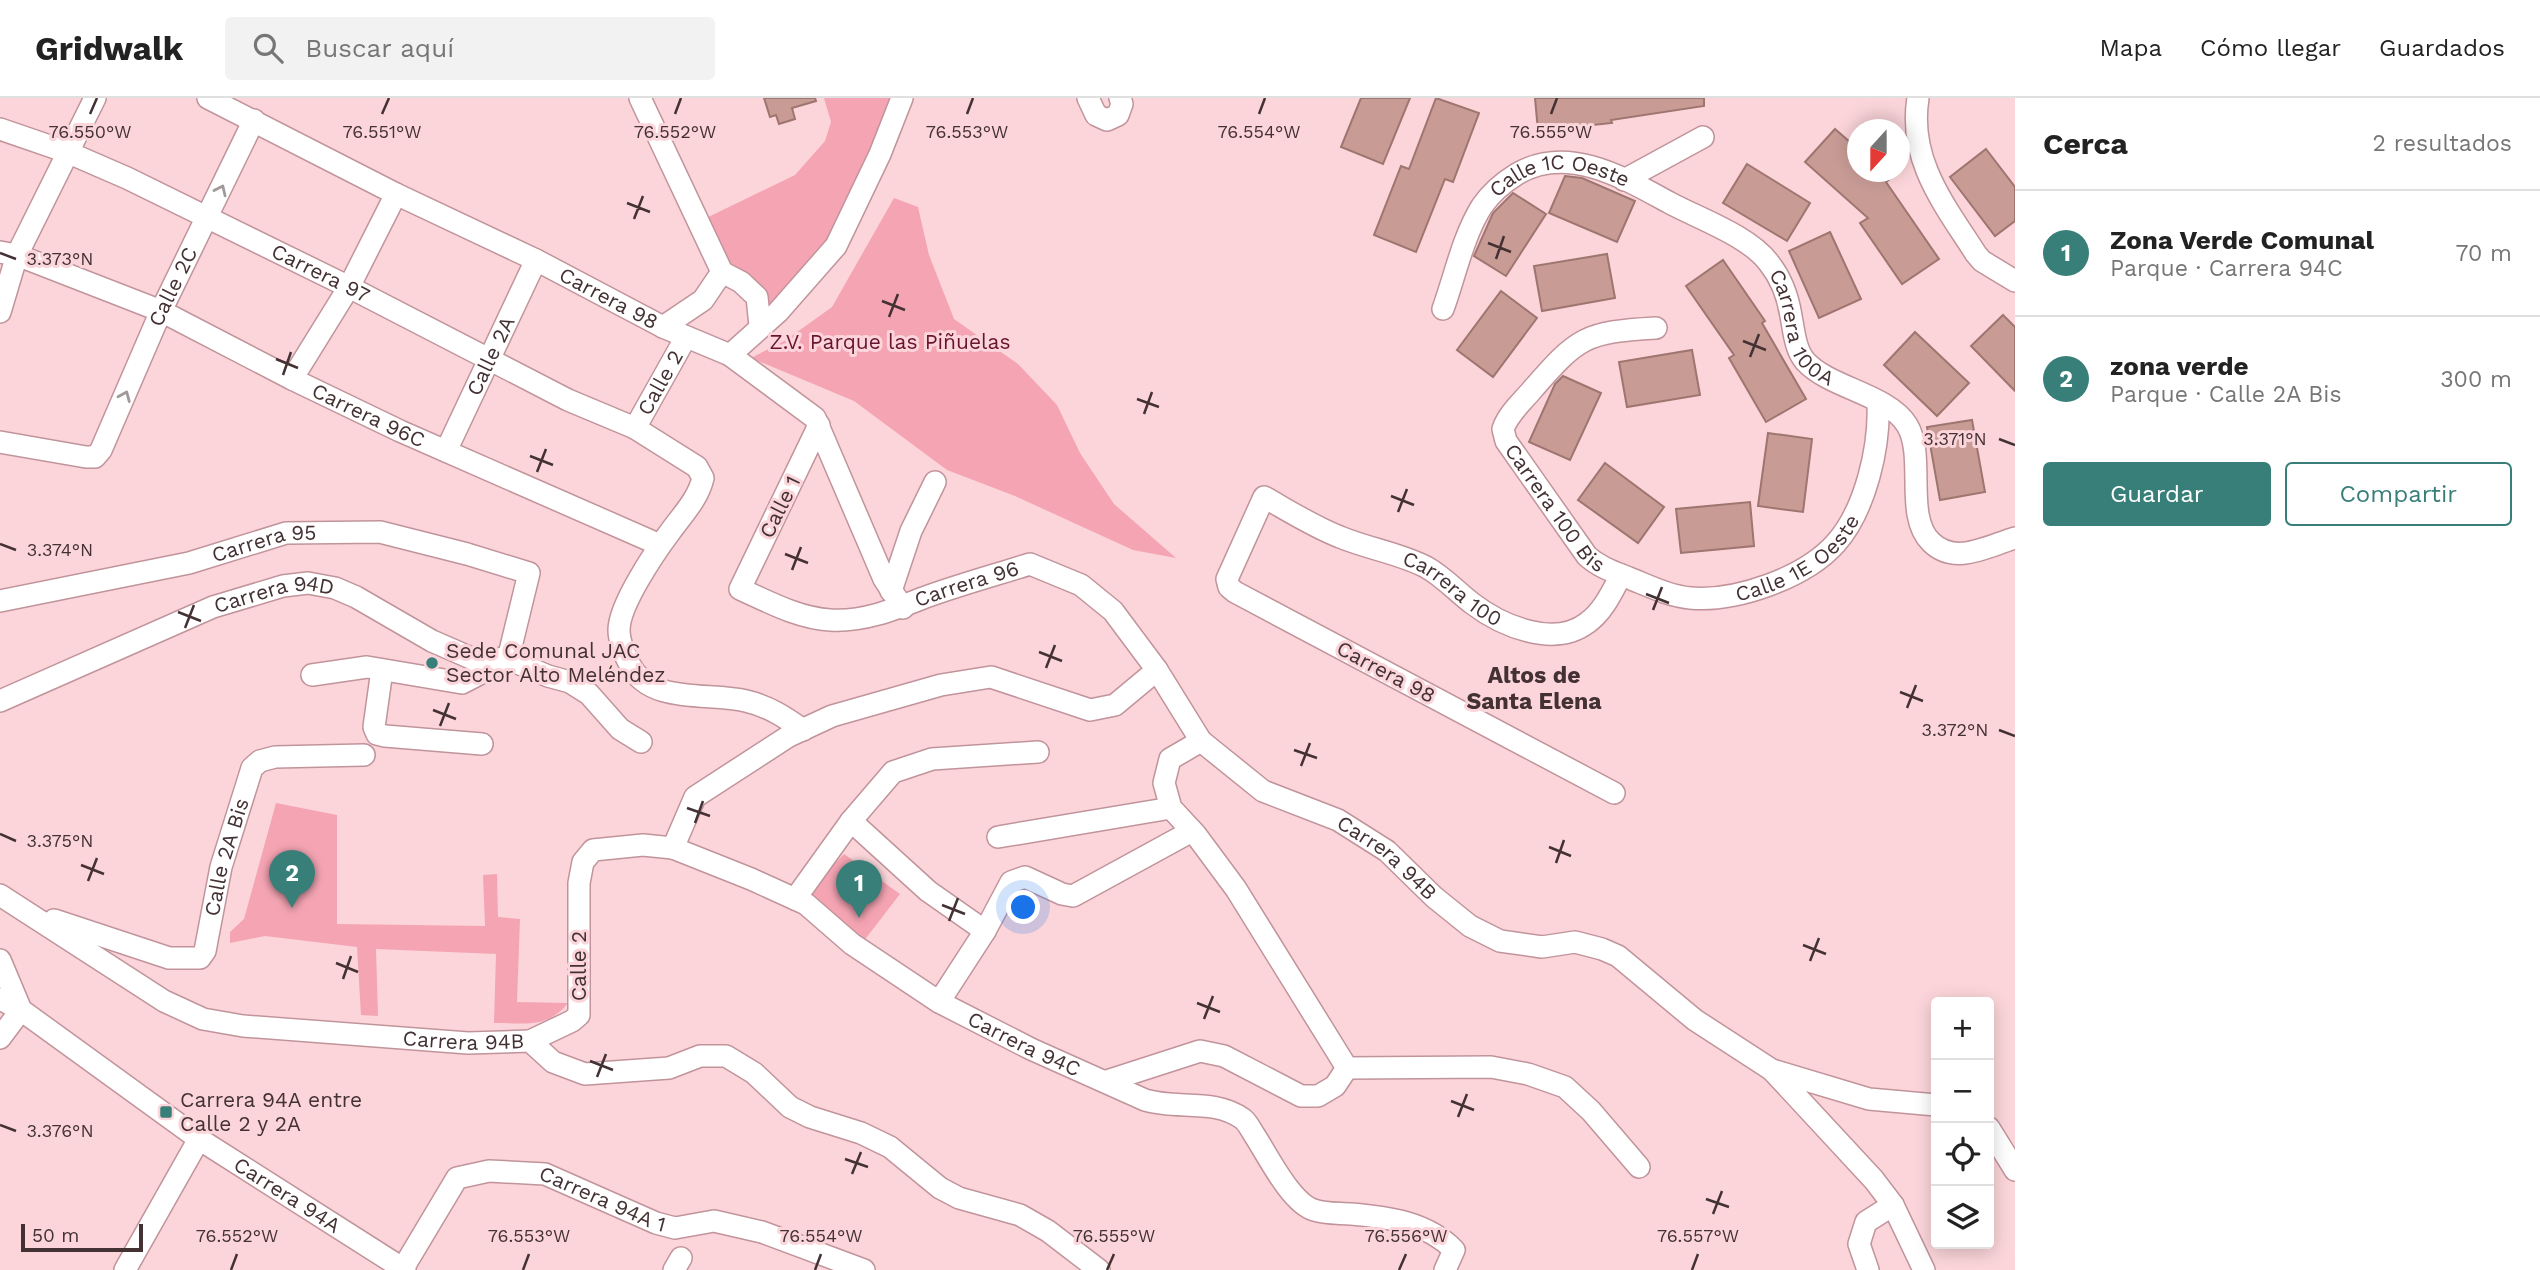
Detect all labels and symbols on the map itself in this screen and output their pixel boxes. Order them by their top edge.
north arrow [1847,119,1910,182]
text: 76.550°W [48,121,132,142]
text: 76.551°W [342,121,422,142]
text: 76.552°W [634,121,716,142]
text: 76.553°W [926,121,1008,142]
text: 76.554°W [1218,121,1301,142]
text: 76.555°W [1510,121,1592,142]
street label: Calle 1C Oeste [1484,149,1634,202]
one-way arrow [212,185,226,197]
street label: Carrera 97 [268,238,374,308]
street label: Calle 2C [143,243,202,330]
text: 3.373°N [26,248,94,269]
street label: Carrera 98 [555,262,662,334]
street label: Carrera 100A [1764,264,1839,391]
street label: Calle 2A [461,312,520,399]
park label: Z.V. Parque las Piñuelas [770,329,1010,354]
street label: Calle 2 [632,345,688,419]
street label: Carrera 96C [308,377,429,452]
one-way arrow [116,391,130,403]
text: 3.371°N [1923,428,1987,449]
street label: Carrera 100 Bis [1500,439,1610,577]
street label: Calle 1 [754,472,805,542]
street label: Calle 1E Oeste [1733,510,1864,606]
street label: Carrera 95 [209,520,316,567]
text: 3.374°N [27,539,93,560]
street label: Carrera 100 [1399,545,1506,631]
street label: Carrera 96 [911,555,1022,612]
street label: Carrera 94D [211,570,336,618]
street label: Carrera 98 [1333,635,1440,708]
place label: Sede Comunal JAC Sector Alto Meléndez [446,638,666,687]
marker: Sede Comunal JAC Sector Alto Meléndez [424,655,440,671]
district label: Altos de Santa Elena [1466,662,1602,715]
text: 3.372°N [1921,719,1989,740]
street label: Calle 2A Bis [199,795,254,918]
street label: Carrera 94B [1333,810,1442,905]
text: 3.375°N [26,830,94,851]
pin: 2 [269,850,315,908]
pin: 1 [836,860,882,918]
your location [1006,890,1040,924]
street label: Calle 2 [566,931,591,1001]
street label: Carrera 94C [964,1006,1085,1082]
street label: Carrera 94B [402,1025,525,1055]
place label: Carrera 94A entre Calle 2 y 2A [180,1087,362,1136]
marker: Carrera 94A entre Calle 2 y 2A [158,1104,174,1120]
text: 3.376°N [26,1120,94,1141]
street label: Carrera 94A [229,1151,346,1238]
street label: Carrera 94A 1 [536,1160,669,1237]
scale bar [21,1221,144,1253]
text: 76.552°W [196,1225,278,1246]
text: 76.553°W [488,1225,570,1246]
text: 76.554°W [780,1225,863,1246]
text: 76.555°W [1073,1225,1155,1246]
text: 76.556°W [1365,1225,1447,1246]
text: 76.557°W [1657,1225,1739,1246]

